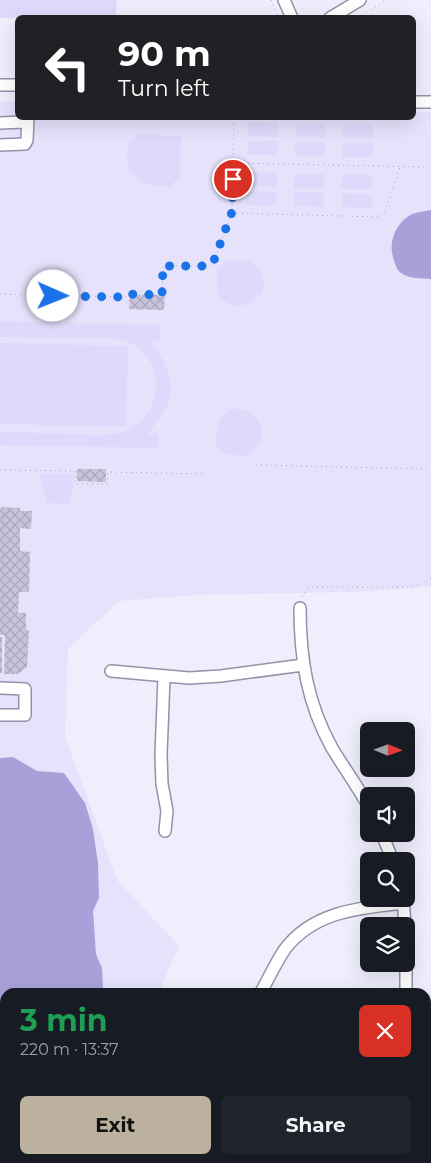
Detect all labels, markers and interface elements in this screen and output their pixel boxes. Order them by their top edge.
text: 90 m [118,32,211,75]
icon: left [35,35,100,100]
text: Turn left [118,75,210,102]
pin [212,158,254,200]
icon: arrive [219,165,247,193]
position arrow [26,269,78,321]
north arrow [360,722,415,778]
map controls [360,722,415,972]
button: sound [360,787,415,842]
button: search [360,852,415,907]
button: layers [360,917,415,972]
text: 3 min [20,1002,107,1039]
button: close [359,1005,411,1057]
text: 220 m · 13:37 [20,1040,119,1059]
button: Exit [20,1096,211,1154]
button: Share [221,1096,411,1154]

